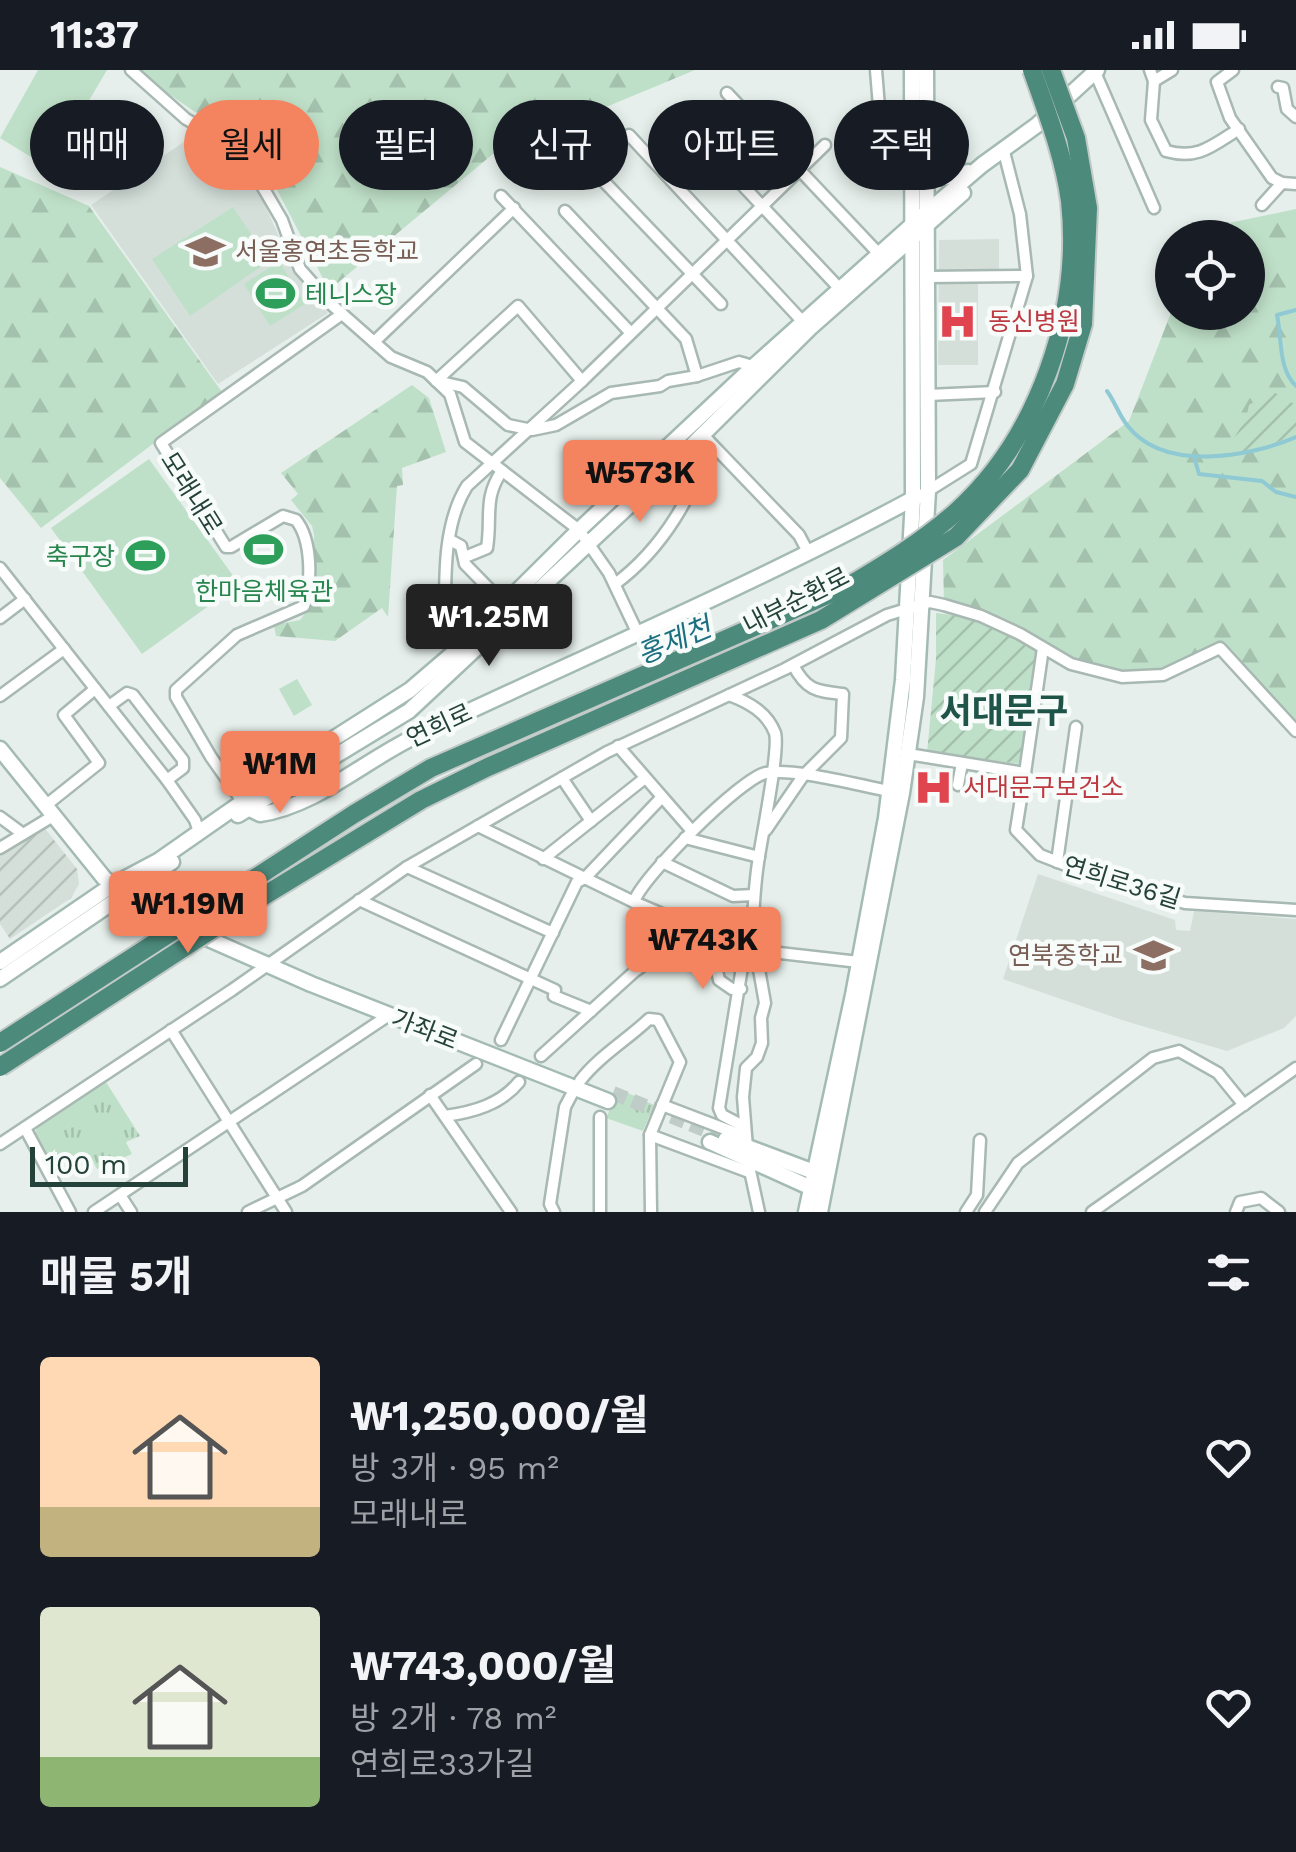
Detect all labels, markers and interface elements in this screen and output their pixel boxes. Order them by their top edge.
text: 11:37 [50,13,139,57]
chip: 매매 [30,100,164,190]
chip: 월세 [184,100,319,190]
chip: 필터 [339,100,473,190]
chip: 신규 [493,100,628,190]
chip: 아파트 [648,100,814,190]
chip: 주택 [834,100,969,190]
map controls [1155,220,1265,330]
button: locate [1155,220,1265,330]
school or university icon: 서울홍연초등학교 [184,230,226,272]
place label: 서울홍연초등학교 [235,237,419,266]
sports icon: 테니스장 [254,273,296,315]
place label: 테니스장 [305,280,397,309]
hospital icon: 동신병원 [937,300,979,342]
place label: 동신병원 [988,307,1080,336]
pin: ₩573K [570,440,710,525]
street label: 모래내로 [155,447,228,540]
text: ₩573K [585,453,695,491]
sports icon: 한마음체육관 [243,529,285,571]
sports icon: 축구장 [124,535,166,577]
place label: 축구장 [46,542,115,571]
street label: 내부순환로 [738,561,854,639]
place label: 한마음체육관 [195,577,333,606]
pin: ₩1.25M [408,584,570,669]
text: ₩1.25M [428,597,550,635]
water label: 홍제천 [632,609,719,671]
district label: 서대문구 [940,690,1068,732]
street label: 연희로 [402,698,477,753]
pin: ₩1M [232,731,328,816]
text: ₩1M [243,744,317,782]
hospital icon: 서대문구보건소 [912,766,954,808]
place label: 서대문구보건소 [963,773,1124,802]
street label: 연희로36길 [1059,851,1184,914]
pin: ₩1.19M [107,871,269,956]
text: ₩1.19M [131,884,245,922]
pin: ₩743K [633,907,773,992]
text: ₩743K [648,920,758,958]
school or university icon: 연북중학교 [1132,934,1174,976]
place label: 연북중학교 [1008,941,1123,970]
street label: 가좌로 [387,1004,462,1055]
scale bar [30,1142,188,1186]
text: 100 m [45,1148,127,1181]
icon: filters [1201,1245,1256,1300]
text: 매물 5개 [40,1252,192,1301]
text: ₩1,250,000/월 [350,1391,649,1440]
icon: home [120,1397,240,1517]
icon: heart [1201,1430,1256,1485]
text: 방 3개 · 95 m² [350,1449,559,1487]
text: 모래내로 [350,1495,468,1533]
text: ₩743,000/월 [350,1641,616,1690]
icon: home [120,1647,240,1767]
icon: heart [1201,1680,1256,1735]
text: 방 2개 · 78 m² [350,1699,556,1737]
text: 연희로33가길 [350,1745,535,1783]

